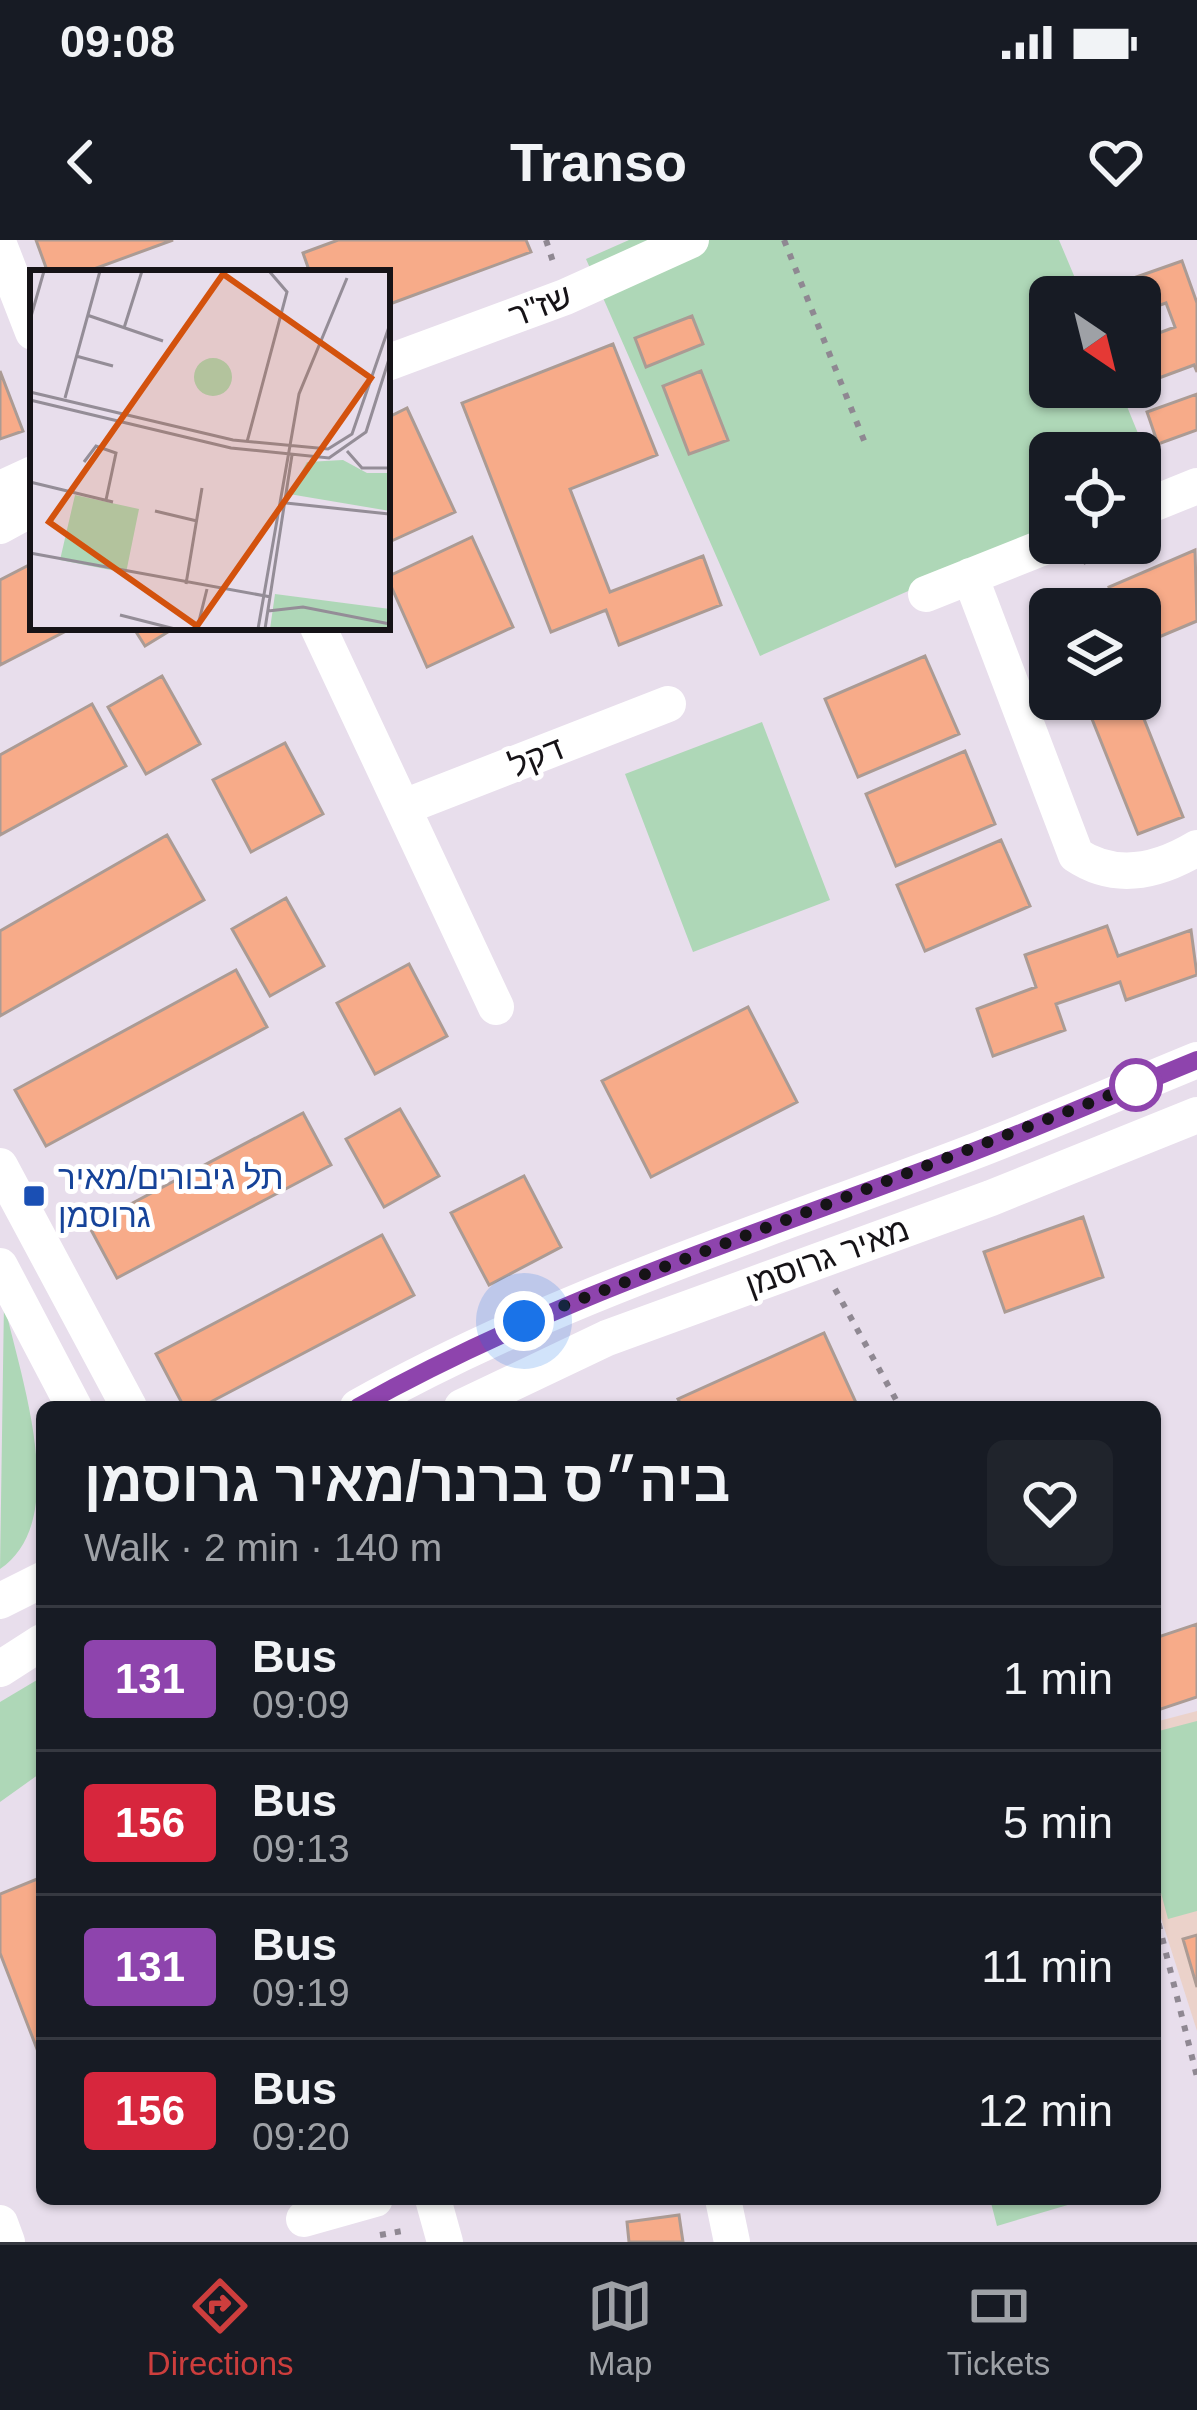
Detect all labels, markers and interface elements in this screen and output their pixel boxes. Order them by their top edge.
text: 09:08 [60,16,175,67]
icon: back [48,129,114,195]
icon: heart [1083,129,1149,195]
text: Transo [510,132,687,192]
inset map [30,270,390,630]
north arrow [1029,276,1161,408]
map controls [1029,276,1161,720]
street label: שז"ר [504,277,577,334]
button: locate [1029,432,1161,564]
button: layers [1029,588,1161,720]
street label: דקל [504,729,569,784]
unlabelled marker [1111,1060,1161,1110]
place label: תל גיבורים/מאיר גרוסמן [58,1159,284,1234]
marker: תל גיבורים/מאיר גרוסמן [21,1183,47,1209]
street label: מאיר גרוסמן [740,1210,914,1303]
your location [494,1291,554,1351]
button: heart [987,1440,1113,1566]
text: ביה״ס ברנר/מאיר גרוסמן [84,1449,730,1513]
text: Walk · 2 min · 140 m [84,1526,442,1569]
text: Bus [252,1631,337,1682]
text: 1 min [1003,1653,1113,1704]
text: 131 [115,1655,185,1702]
text: 09:09 [252,1683,350,1726]
text: Bus [252,1775,337,1826]
text: 5 min [1003,1797,1113,1848]
text: 156 [115,1799,185,1846]
text: 09:13 [252,1827,350,1870]
text: Bus [252,1919,337,1970]
text: 11 min [981,1941,1113,1992]
text: 131 [115,1943,185,1990]
text: 09:19 [252,1971,350,2014]
text: Bus [252,2063,337,2114]
text: 12 min [978,2085,1113,2136]
text: 156 [115,2087,185,2134]
text: 09:20 [252,2115,350,2158]
tab: Directions [147,2273,294,2383]
tab: Map [587,2273,653,2383]
tab: Tickets [947,2273,1050,2383]

